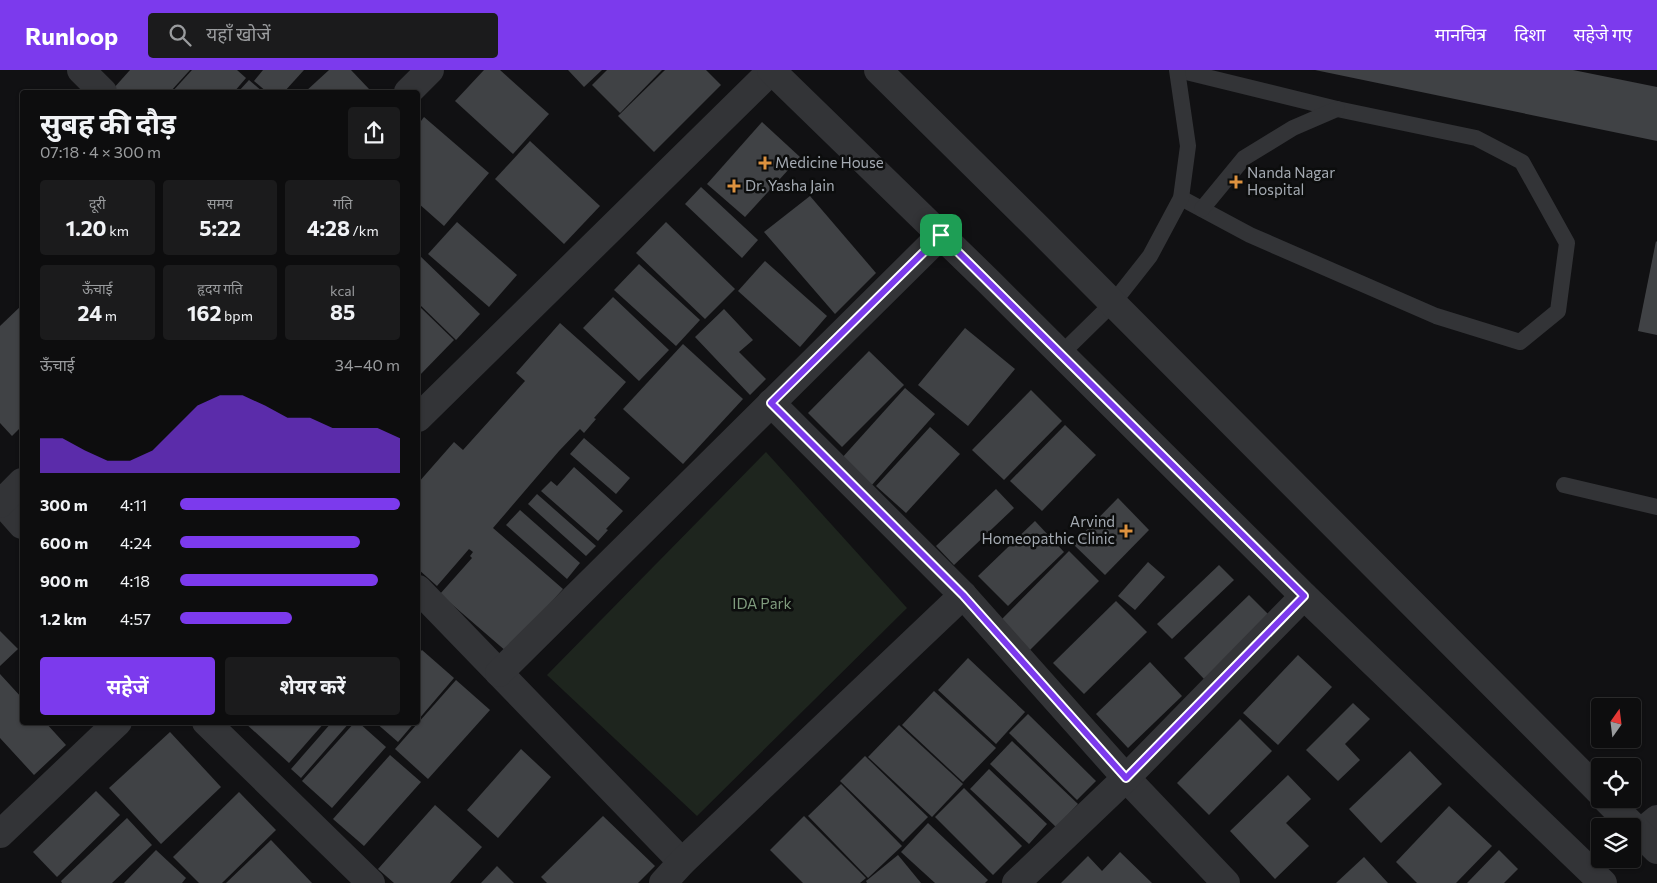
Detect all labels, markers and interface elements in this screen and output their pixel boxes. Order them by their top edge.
search box [148,13,498,58]
text: Runloop [25,21,118,50]
icon: search [166,21,194,49]
text: यहाँ खोजें [206,22,271,45]
text: मानचित्र [1435,23,1486,45]
text: दिशा [1514,23,1545,45]
text: सहेजे गए [1573,23,1632,45]
text: सुबह की दौड़ [40,106,176,140]
button: share [348,107,400,159]
text: 07:18 · 4 × 300 m [40,142,161,161]
place label: Medicine House [775,153,884,171]
marker: Medicine House [759,157,771,169]
place label: Nanda Nagar Hospital [1247,163,1335,198]
marker: Nanda Nagar Hospital [1229,175,1243,189]
place label: Dr. Yasha Jain [745,176,835,194]
marker: Dr. Yasha Jain [727,179,741,193]
text: दूरी [89,195,106,212]
text: समय [207,195,233,212]
text: गति [333,195,352,212]
pin [920,214,962,256]
text: 1.20 [66,215,107,240]
text: 5:22 [199,215,241,240]
text: 4:28 [307,215,350,240]
icon: arrive [927,221,955,249]
text: km [107,222,129,239]
text: /km [350,222,379,239]
text: ऊँचाई [82,280,113,297]
text: हृदय गति [197,280,243,297]
text: kcal [330,282,355,299]
text: 85 [330,299,355,324]
text: 24 [78,300,102,325]
text: 162 [187,300,221,325]
text: m [102,307,117,324]
text: bpm [221,307,253,324]
text: ऊँचाई [40,355,75,374]
text: 34–40 m [335,355,400,374]
text: 300 m [40,495,88,514]
text: 4:11 [120,495,147,514]
place label: Arvind Homeopathic Clinic [981,512,1115,547]
marker: Arvind Homeopathic Clinic [1119,524,1133,538]
text: 600 m [40,533,88,552]
text: 4:24 [120,533,152,552]
text: 900 m [40,571,88,590]
text: 4:18 [120,571,150,590]
park label: IDA Park [732,594,792,612]
text: 1.2 km [40,609,87,628]
text: 4:57 [120,609,151,628]
button: सहेजें [40,657,215,715]
button: शेयर करें [225,657,400,715]
north arrow [1591,698,1641,748]
map controls [1591,698,1641,868]
button: locate [1591,758,1641,808]
button: layers [1591,818,1641,868]

